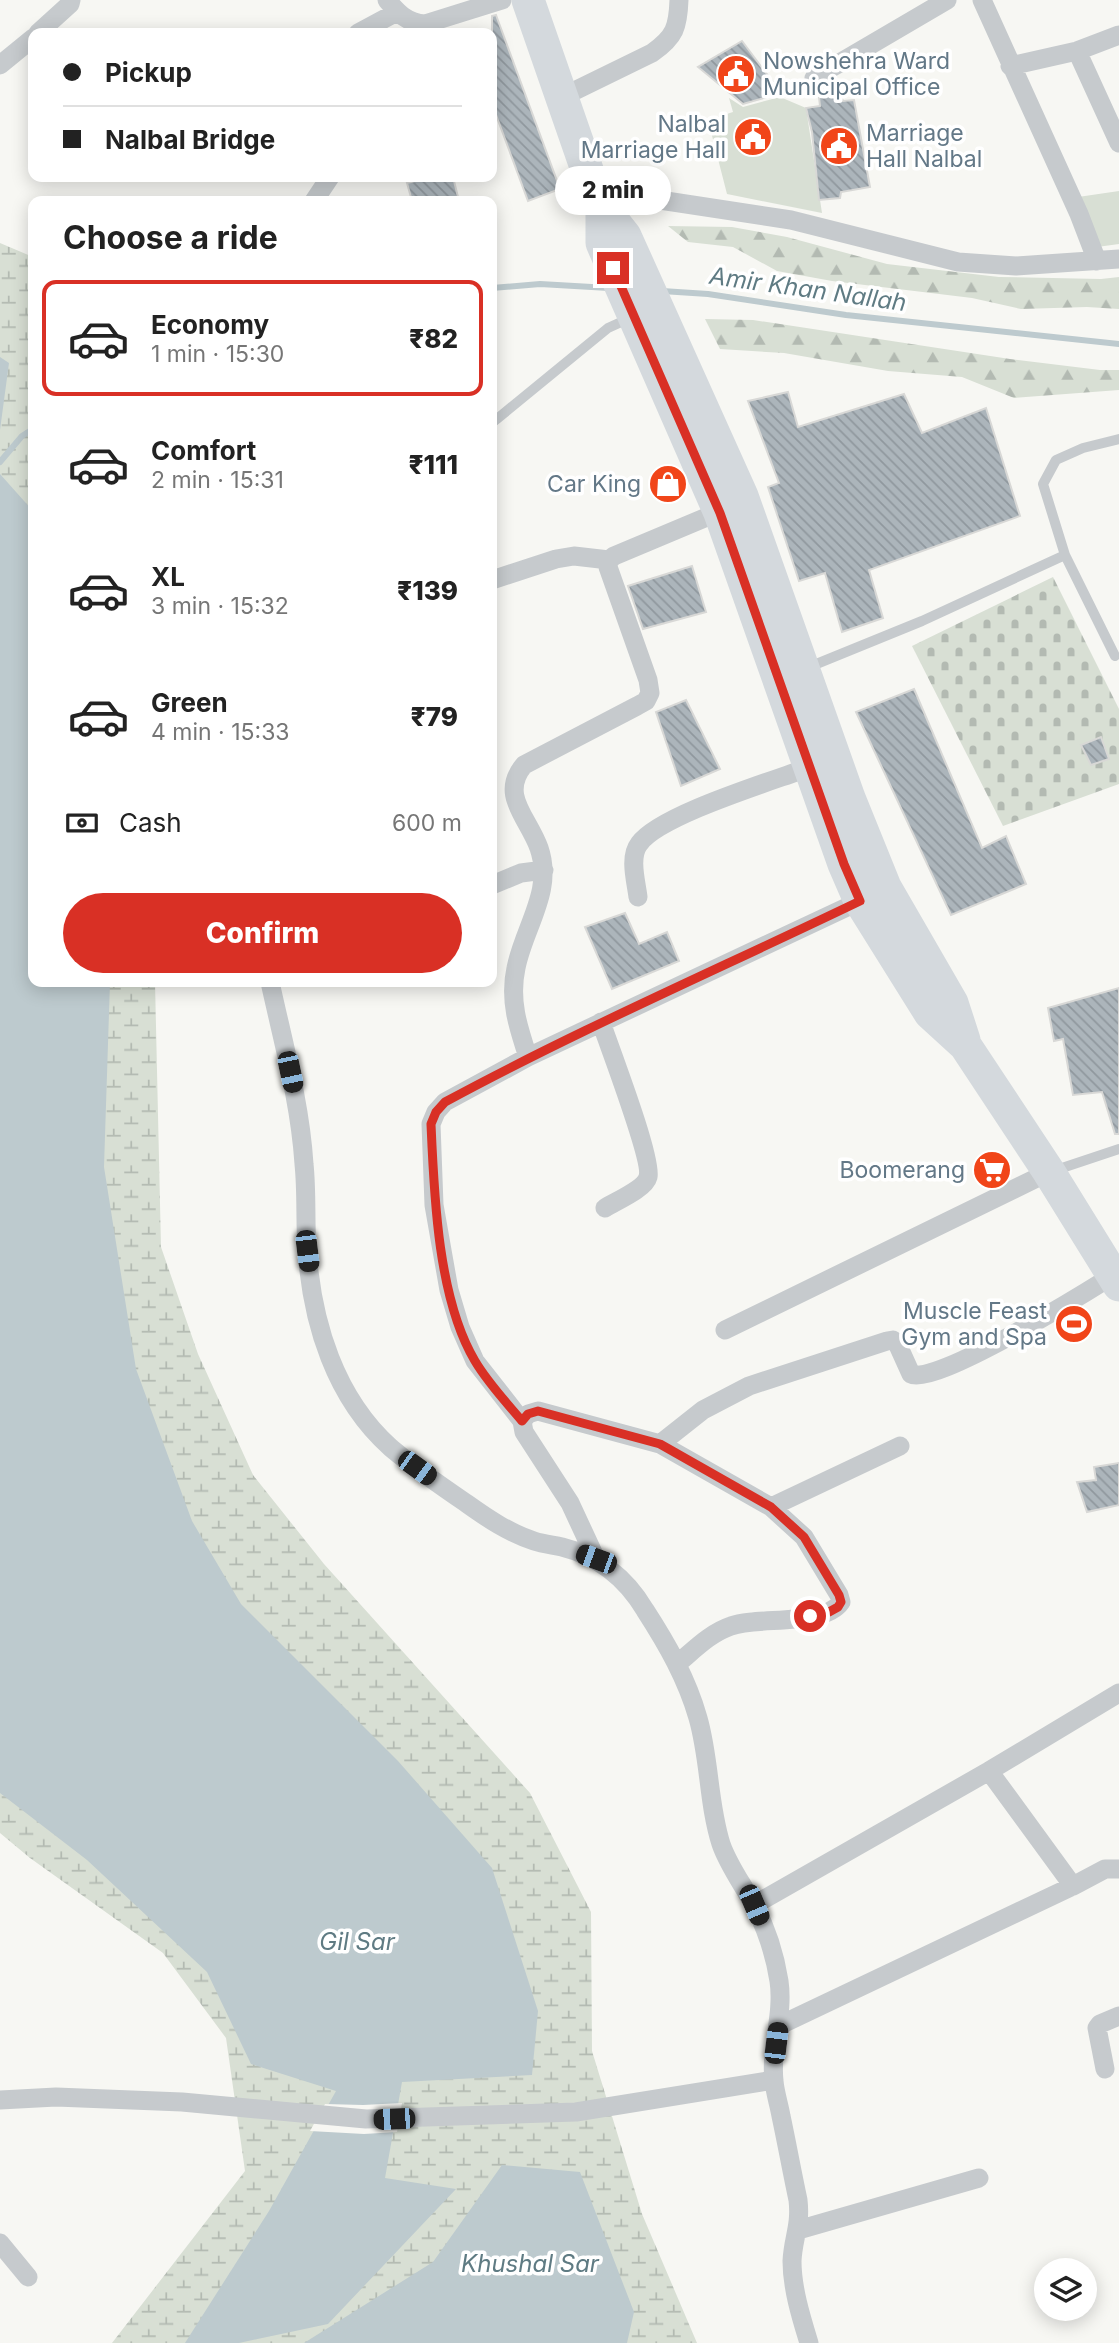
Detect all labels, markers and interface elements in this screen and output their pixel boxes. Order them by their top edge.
place label: Nowshehra Ward Municipal Office [763,47,950,101]
public building icon: Nowshehra Ward Municipal Office [715,53,757,95]
text: Pickup [105,57,192,88]
place label: Nalbal Marriage Hall [581,110,726,164]
public building icon: Nalbal Marriage Hall [732,116,774,158]
place label: Marriage Hall Nalbal [866,119,982,173]
text: Nalbal Bridge [105,124,275,155]
public building icon: Marriage Hall Nalbal [818,125,860,167]
callout: 2 min [555,166,671,216]
text: 2 min [582,176,644,204]
text: Choose a ride [63,218,278,257]
route end [597,252,629,284]
water label: Amir Khan Nallah [707,261,908,317]
icon: car [67,307,130,370]
text: Economy [151,309,269,340]
text: ₹82 [409,323,458,354]
text: 1 min · 15:30 [151,340,284,368]
icon: car [67,433,130,496]
text: Comfort [151,435,256,466]
text: ₹111 [408,449,458,480]
shop icon: Car King [647,463,689,505]
text: 2 min · 15:31 [151,466,284,494]
place label: Car King [547,470,641,498]
icon: car [67,559,130,622]
text: XL [151,561,185,592]
text: ₹139 [397,575,458,606]
text: 3 min · 15:32 [151,592,289,620]
icon: car [67,685,130,748]
text: Green [151,687,228,718]
text: ₹79 [411,701,458,732]
text: 4 min · 15:33 [151,718,290,746]
icon: cash [63,804,101,842]
text: Cash [119,807,182,838]
text: 600 m [392,809,462,837]
button: Confirm [63,893,462,973]
car [276,1049,305,1095]
supermarket icon: Boomerang [971,1149,1013,1191]
place label: Boomerang [840,1156,965,1184]
car [295,1229,320,1273]
place label: Muscle Feast Gym and Spa [901,1297,1047,1351]
sports icon: Muscle Feast Gym and Spa [1053,1303,1095,1345]
car [394,1447,441,1489]
car [573,1542,620,1576]
route start [794,1600,826,1632]
car [737,1882,772,1928]
water label: Gil Sar [319,1927,396,1956]
car [764,2021,789,2065]
car [373,2108,416,2130]
water label: Khushal Sar [461,2249,600,2278]
map controls [1034,2258,1097,2321]
button: layers [1034,2258,1097,2321]

